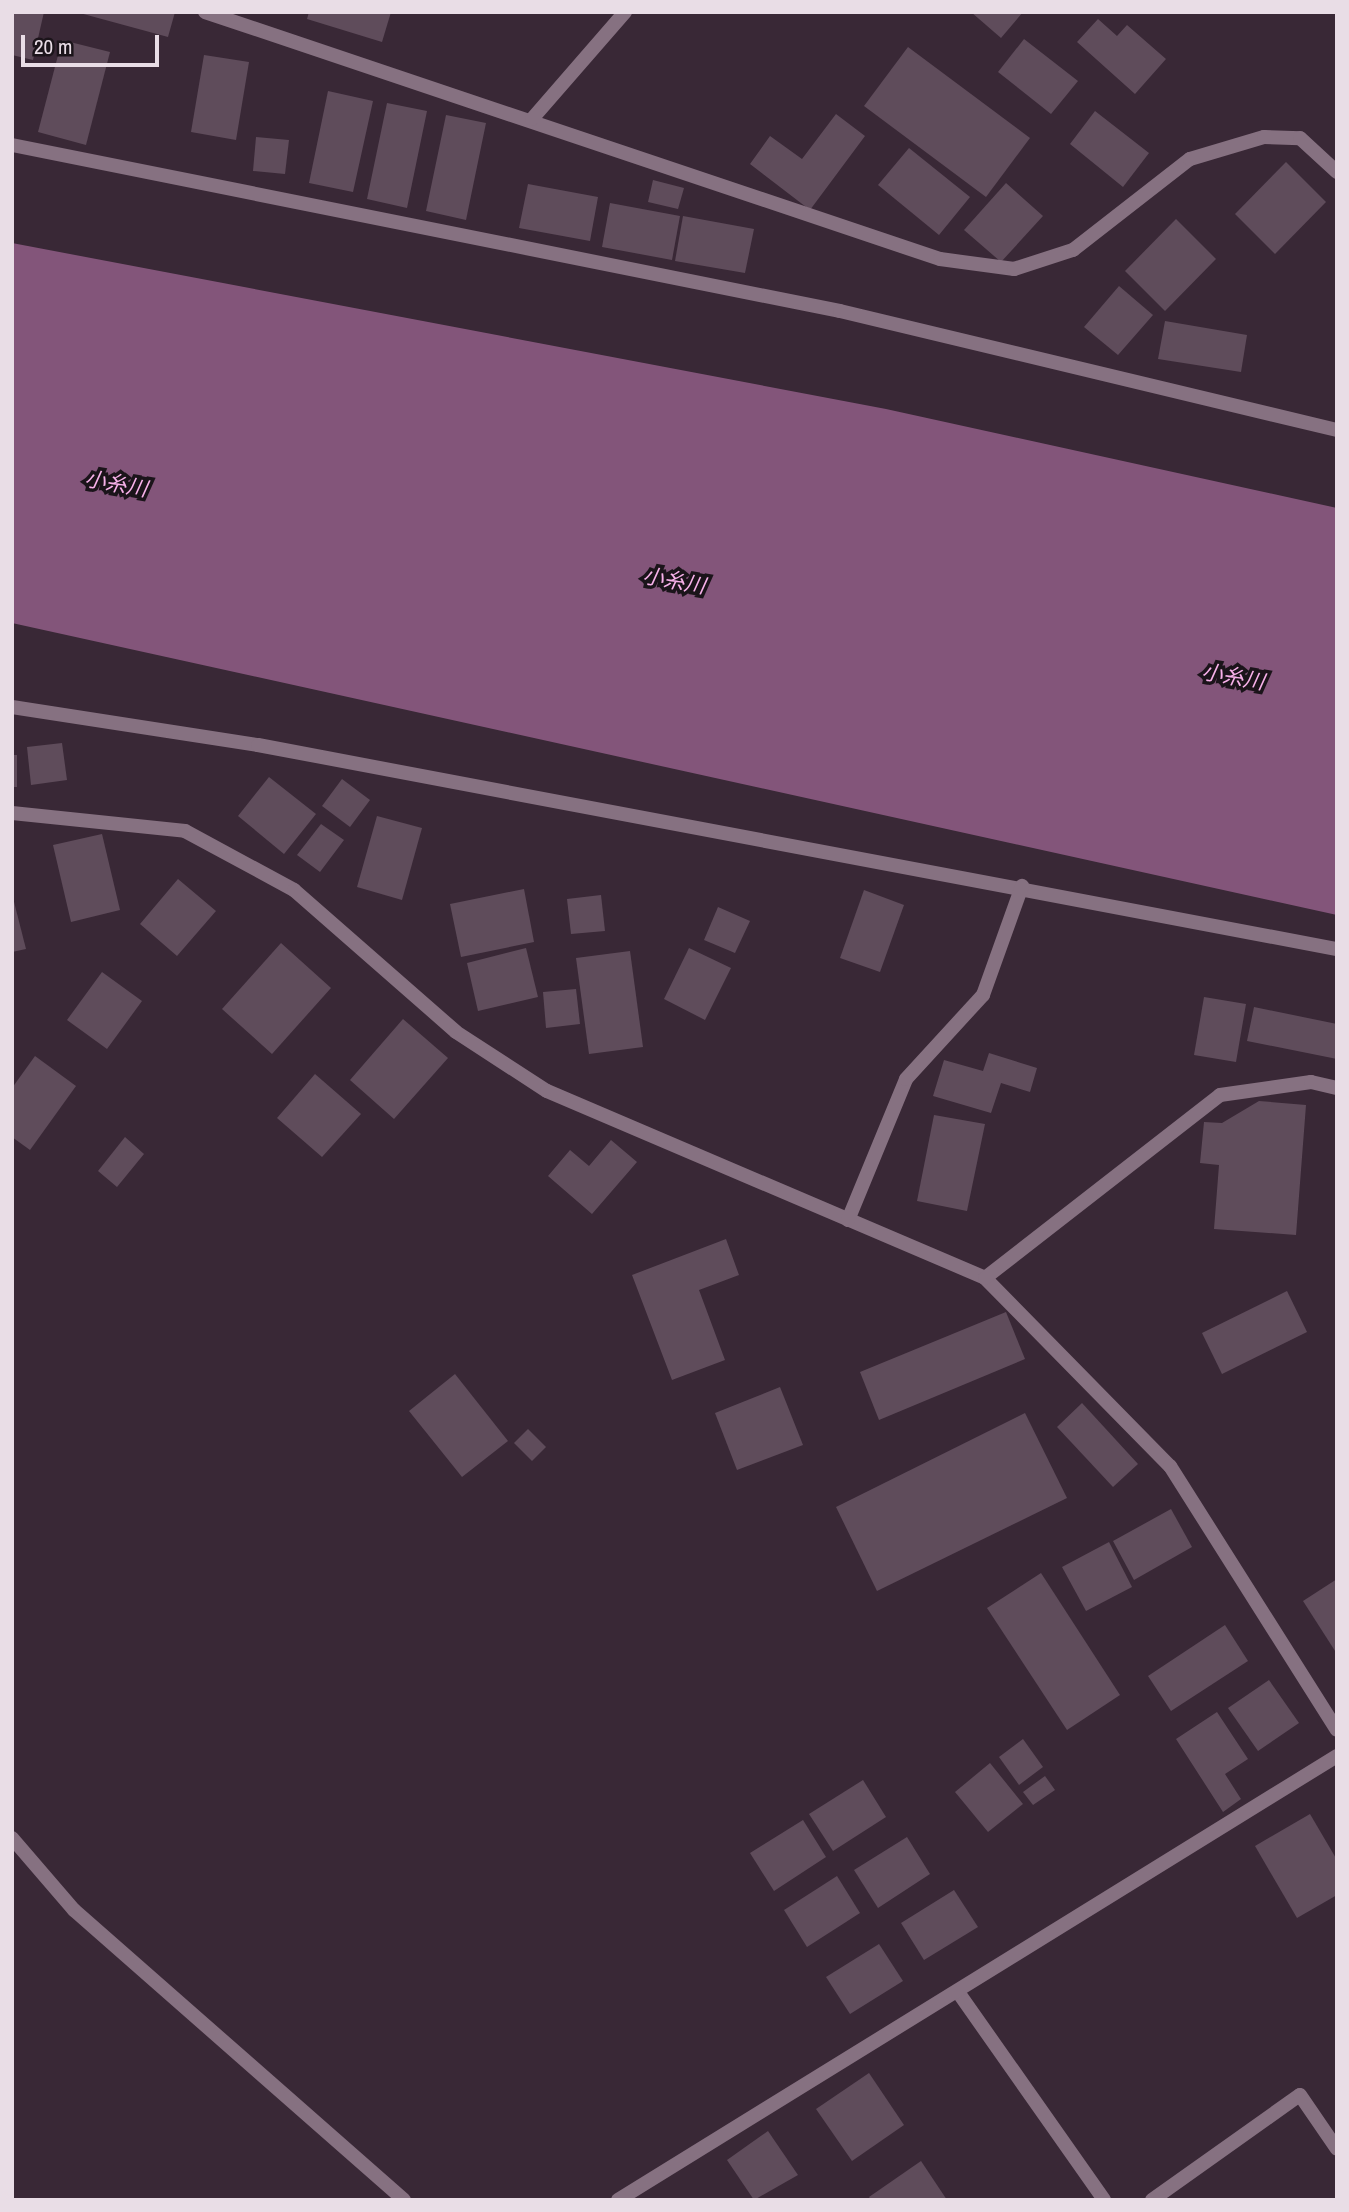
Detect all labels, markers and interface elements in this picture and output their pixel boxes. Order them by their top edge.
scale bar [24,21,163,65]
text: 20 m [34,32,72,61]
water label: 小糸川 [83,466,149,502]
water label: 小糸川 [641,563,707,599]
water label: 小糸川 [1200,659,1266,695]

